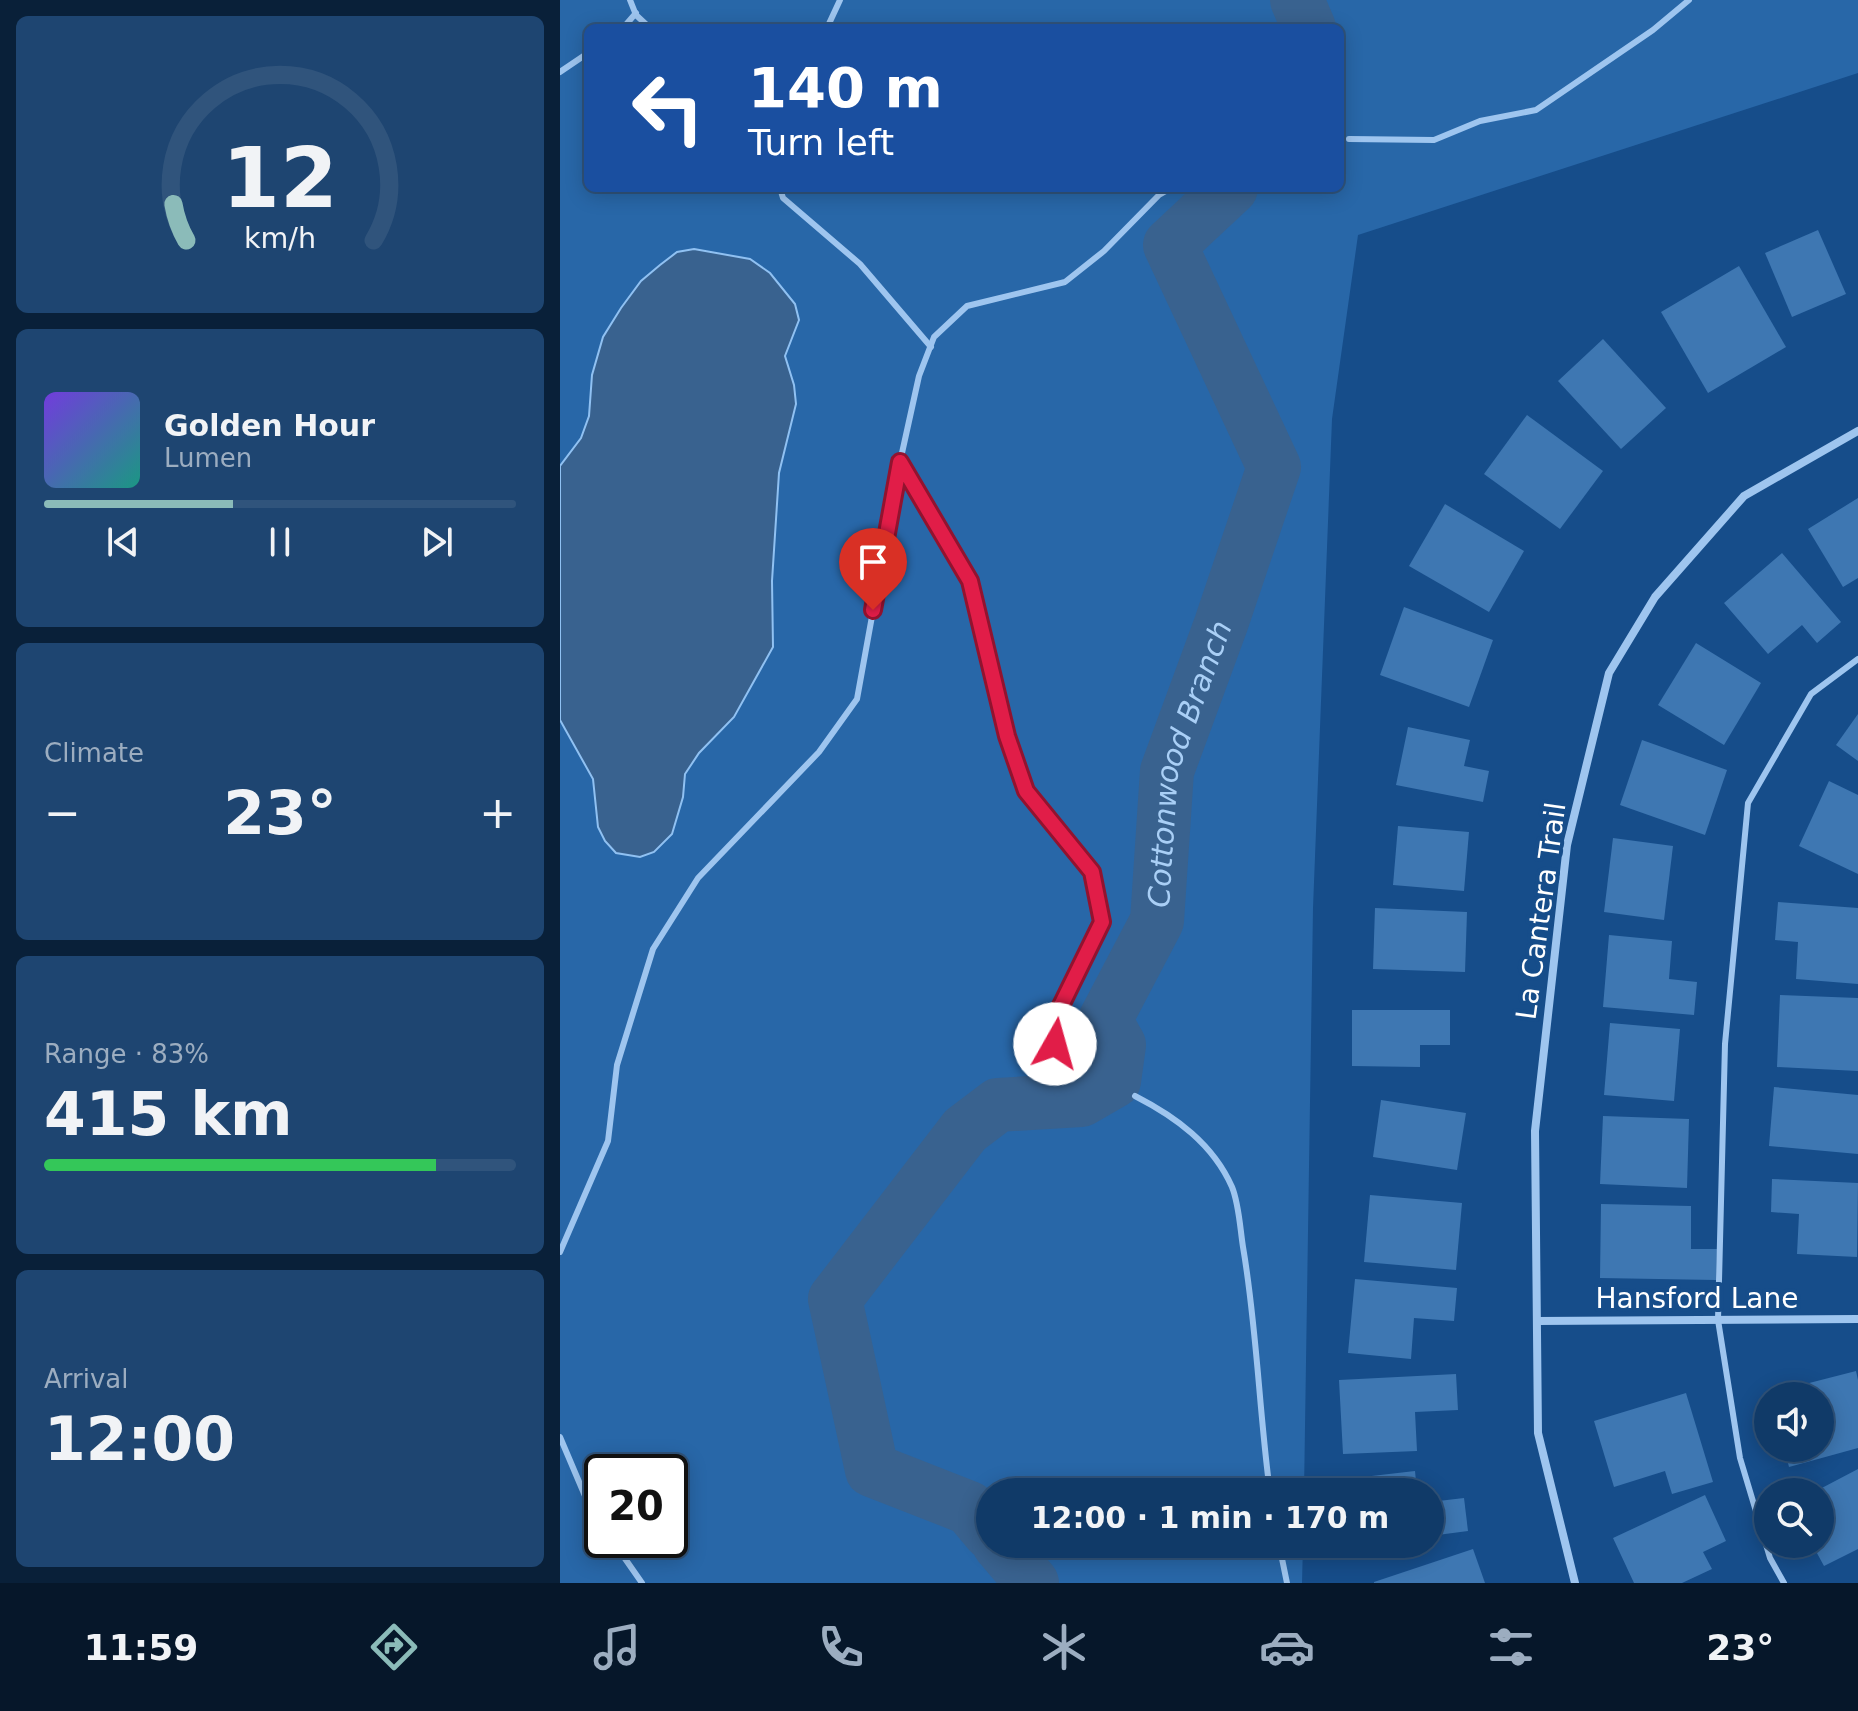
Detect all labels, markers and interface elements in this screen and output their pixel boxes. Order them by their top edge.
text: 140 m [748,55,943,120]
icon: left [616,56,720,160]
text: Turn left [748,122,894,163]
text: 12 [222,129,338,226]
text: km/h [244,221,316,255]
text: Golden Hour [164,408,375,443]
text: Lumen [164,443,252,473]
icon: previous [101,520,145,564]
icon: pause [258,520,302,564]
icon: next [415,520,459,564]
pin [839,528,907,610]
icon: arrive [851,540,895,584]
water label: Cottonwood Branch [1140,616,1238,909]
text: Climate [44,738,144,768]
text: 23° [223,778,337,848]
text: − [44,787,81,838]
text: + [479,787,516,838]
street label: La Cantera Trail [1509,800,1573,1022]
position arrow [1013,1002,1097,1086]
text: Range · 83% [44,1039,209,1069]
text: 415 km [44,1079,293,1149]
street label: Hansford Lane [1596,1282,1798,1315]
text: Arrival [44,1364,128,1394]
map controls [1754,1382,1834,1558]
button: sound [1754,1382,1834,1462]
text: 12:00 [44,1404,235,1474]
speed limit sign: 20 [584,1454,688,1558]
button: search [1754,1478,1834,1558]
text: 12:00 · 1 min · 170 m [1031,1500,1389,1535]
icon: directions [366,1619,422,1675]
icon: music [589,1619,645,1675]
icon: phone [813,1619,869,1675]
icon: climate [1036,1619,1092,1675]
icon: car [1259,1619,1315,1675]
icon: filters [1483,1619,1539,1675]
text: 11:59 [84,1627,198,1668]
text: 23° [1706,1627,1774,1668]

